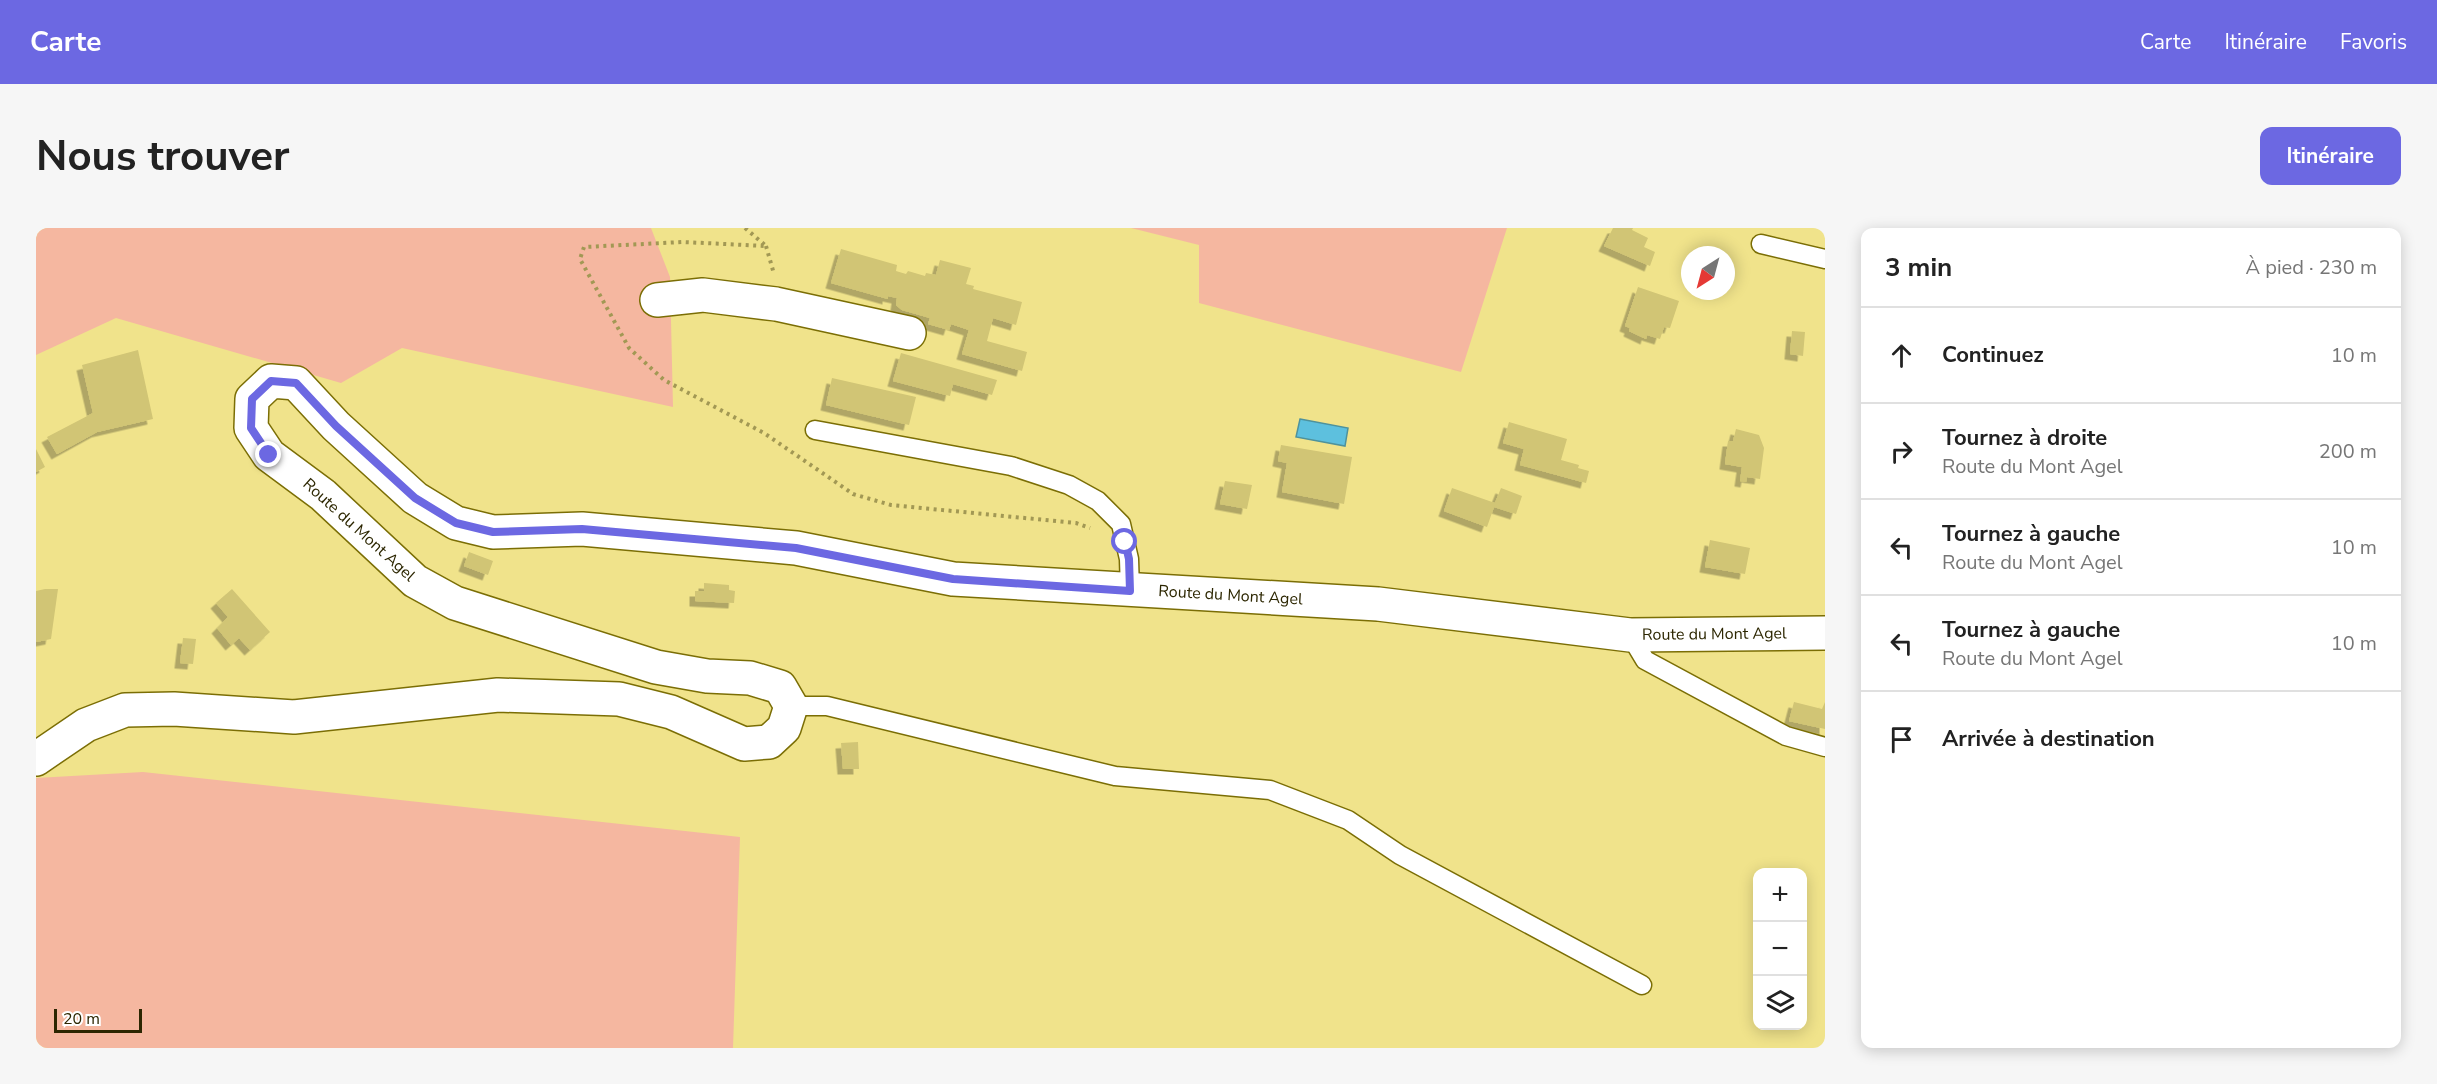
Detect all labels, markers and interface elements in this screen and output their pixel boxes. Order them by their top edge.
text: Carte [30,23,101,61]
text: Carte [2140,28,2191,56]
text: Itinéraire [2224,28,2307,56]
text: Favoris [2340,28,2407,56]
button: Itinéraire [2260,127,2401,185]
text: Nous trouver [36,128,289,185]
north arrow [1681,246,1735,300]
text: 3 min [1885,250,1952,285]
text: À pied · 230 m [2246,254,2377,281]
icon: ahead [1885,339,1918,372]
text: Continuez [1942,340,2044,370]
text: 10 m [2331,342,2377,369]
text: Tournez à droite [1942,423,2107,453]
icon: right [1885,435,1918,468]
text: 200 m [2319,438,2377,465]
route end [255,441,281,467]
text: Route du Mont Agel [1942,453,2123,480]
street label: Route du Mont Agel [298,473,420,587]
text: Tournez à gauche [1942,519,2120,549]
route start [1111,528,1137,554]
icon: left [1885,531,1918,564]
text: 10 m [2331,534,2377,561]
text: Route du Mont Agel [1942,549,2123,576]
street label: Route du Mont Agel [1158,580,1304,611]
text: Tournez à gauche [1942,615,2120,645]
street label: Route du Mont Agel [1642,622,1787,646]
icon: left [1885,627,1918,660]
text: 10 m [2331,630,2377,657]
text: Route du Mont Agel [1942,645,2123,672]
icon: arrive [1885,723,1918,756]
text: Arrivée à destination [1942,724,2155,754]
map controls [1753,868,1807,1030]
button: + [1753,868,1807,922]
button: − [1753,922,1807,976]
button: layers [1753,976,1807,1030]
scale bar [54,1006,142,1034]
text: 20 m [63,1008,100,1030]

